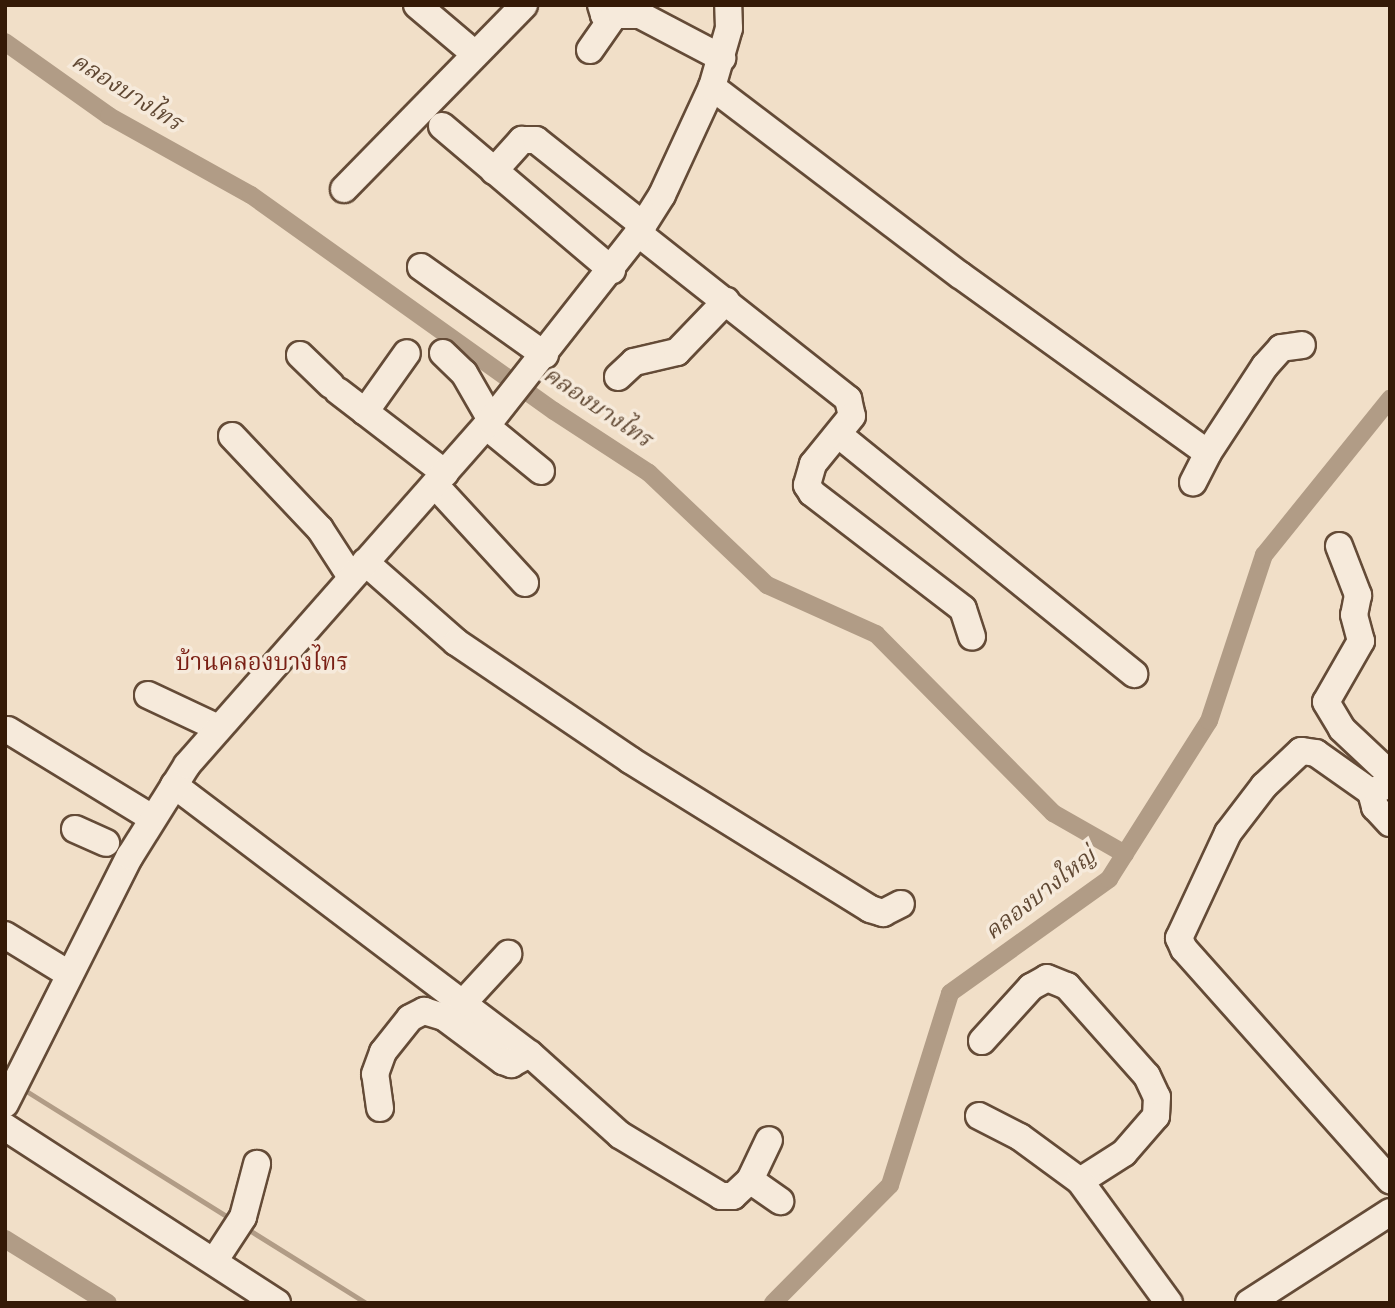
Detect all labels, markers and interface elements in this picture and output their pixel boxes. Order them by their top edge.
water label: คลองบางไทร [66,48,186,138]
water label: คลองบางไทร [538,362,656,454]
district label: บ้านคลองบางไทร [176,650,348,678]
water label: คลองบางใหญ่ [980,843,1102,947]

